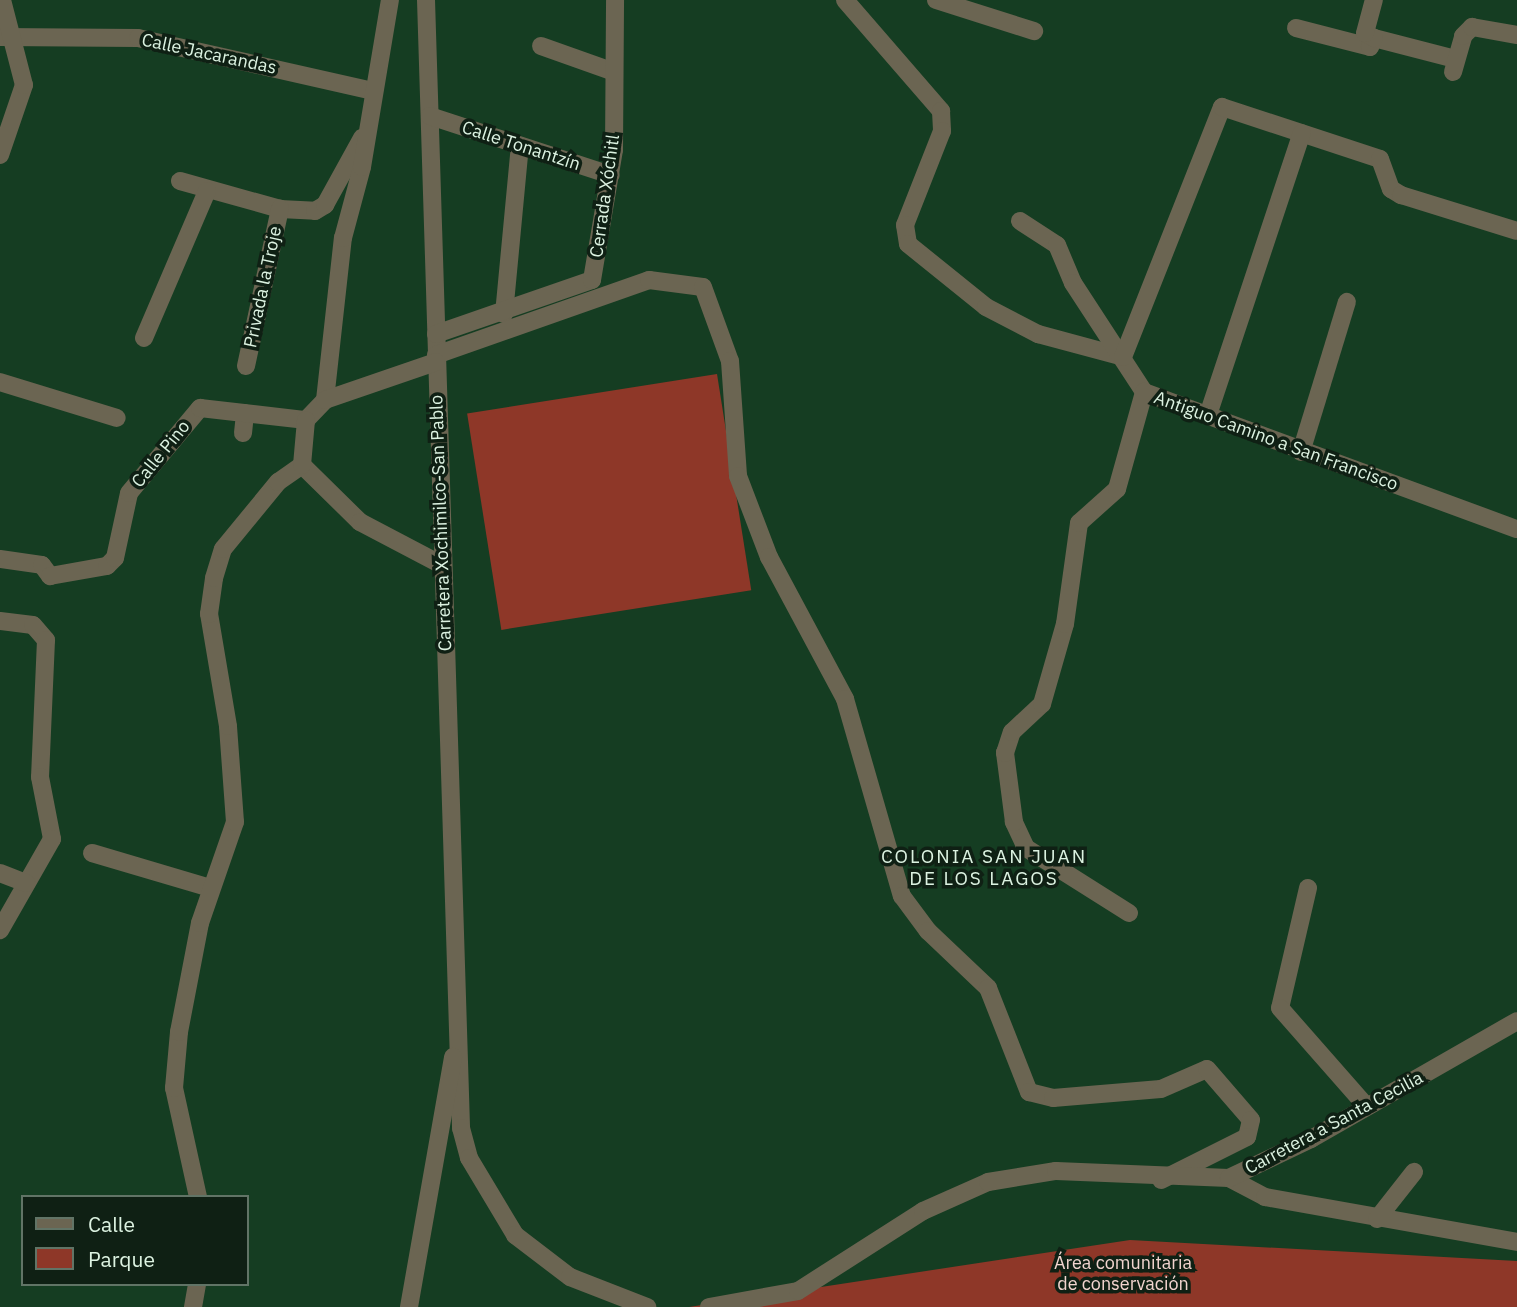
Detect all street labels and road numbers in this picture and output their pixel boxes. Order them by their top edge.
street label: Calle Jacarandas [140,29,278,79]
street label: Calle Tonantzín [459,117,583,175]
street label: Cerrada Xóchitl [586,133,624,259]
street label: Privada la Troje [240,224,286,350]
street label: Antiguo Camino a San Francisco [1151,387,1401,495]
street label: Carretera Xochimilco-San Pablo [426,395,456,651]
street label: Calle Pino [127,416,195,492]
street label: Carretera a Santa Cecilia [1241,1067,1427,1179]

